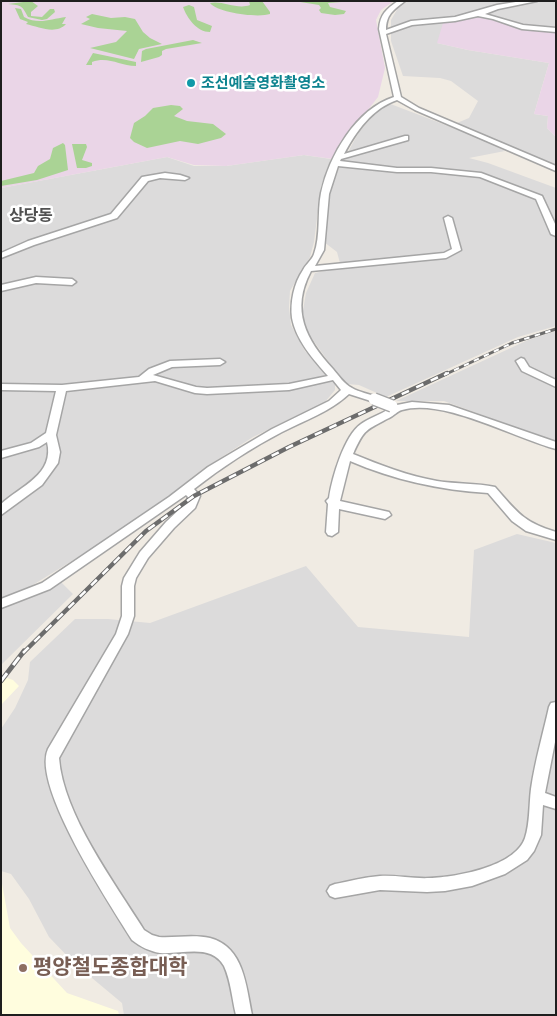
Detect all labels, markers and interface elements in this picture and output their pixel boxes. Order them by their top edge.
place label: 조선예술영화촬영소 [201,74,325,92]
marker: 조선예술영화촬영소 [185,77,197,89]
district label: 상당동 [9,206,53,226]
place label: 평양철도종합대학 [33,955,188,981]
marker: 평양철도종합대학 [17,962,29,974]

